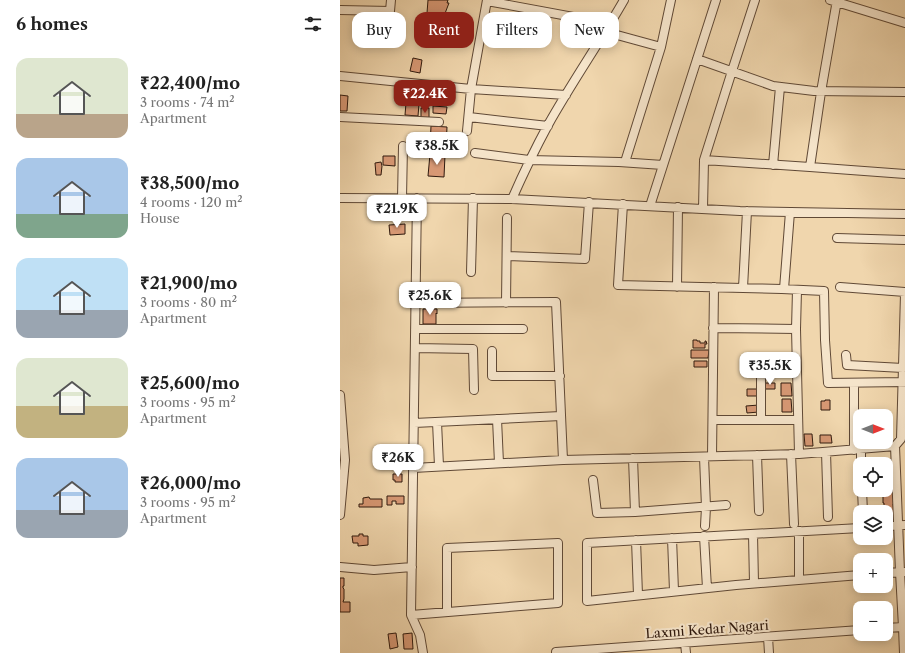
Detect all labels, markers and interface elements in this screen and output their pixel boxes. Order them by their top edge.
chip: Buy [352,12,406,48]
chip: Rent [414,12,474,48]
chip: Filters [482,12,552,48]
chip: New [560,12,619,48]
icon: filters [302,13,324,35]
text: 6 homes [16,14,88,34]
text: ₹22,400/mo [140,73,240,93]
icon: home [48,74,96,122]
pin: ₹22.4K [392,80,458,114]
text: ₹22.4K [403,85,447,101]
text: 3 rooms · 74 m² [140,94,235,110]
text: Apartment [140,110,207,126]
pin: ₹38.5K [404,132,470,166]
text: ₹38.5K [415,137,459,153]
text: ₹38,500/mo [140,173,239,193]
icon: home [48,174,96,222]
text: 4 rooms · 120 m² [140,194,243,210]
pin: ₹21.9K [364,195,430,229]
text: ₹21.9K [376,200,418,216]
text: House [140,210,180,226]
text: ₹21,900/mo [140,273,237,293]
icon: home [48,274,96,322]
pin: ₹25.6K [397,282,463,316]
text: ₹25.6K [408,287,452,303]
text: 3 rooms · 80 m² [140,294,237,310]
text: Apartment [140,310,207,326]
pin: ₹35.5K [737,352,803,386]
text: ₹35.5K [748,357,792,373]
text: ₹25,600/mo [140,373,239,393]
icon: home [48,374,96,422]
text: 3 rooms · 95 m² [140,394,236,410]
north arrow [853,409,893,449]
map controls [853,409,893,641]
text: Apartment [140,410,207,426]
pin: ₹26K [374,444,422,478]
text: ₹26K [381,449,415,465]
button: locate [853,457,893,497]
text: ₹26,000/mo [140,473,241,493]
icon: home [48,474,96,522]
text: 3 rooms · 95 m² [140,494,236,510]
button: layers [853,505,893,545]
text: Apartment [140,510,207,526]
button: + [853,553,893,593]
button: − [853,601,893,641]
street label: Laxmi Kedar Nagari [645,617,769,641]

